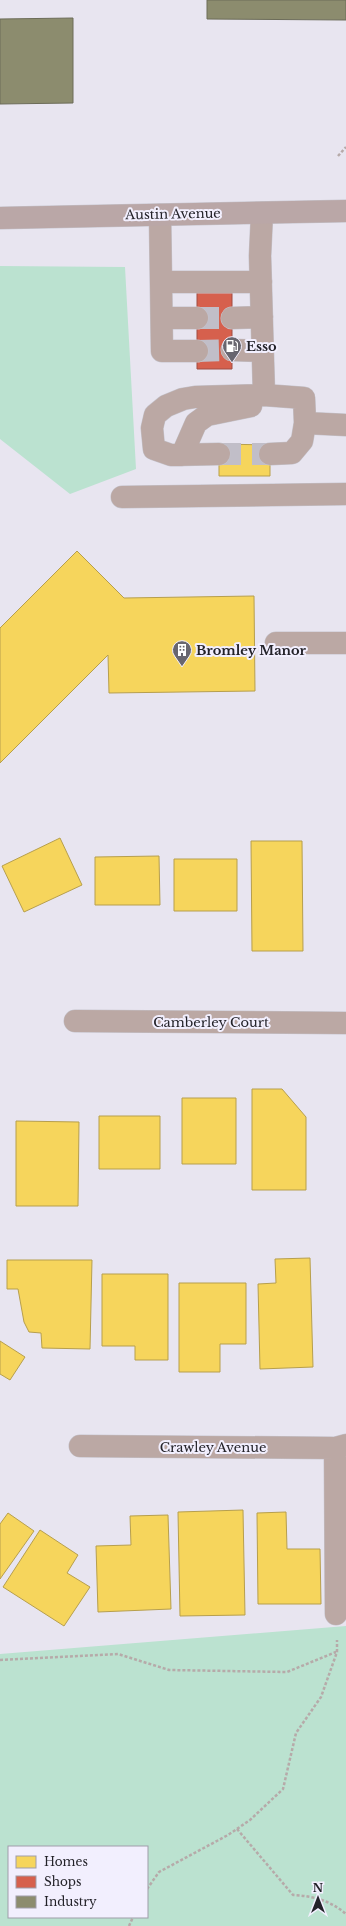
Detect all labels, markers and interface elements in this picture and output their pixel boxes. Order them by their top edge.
street label: Austin Avenue [124,205,221,223]
fuel station icon: Esso [221,335,243,363]
place label: Esso [246,338,277,355]
building icon: Bromley Manor [171,639,193,667]
place label: Bromley Manor [196,642,307,659]
street label: Camberley Court [153,1014,269,1031]
street label: Crawley Avenue [160,1439,266,1456]
legend [8,1846,148,1918]
text: Homes [44,1854,88,1869]
text: Shops [44,1874,81,1889]
north arrow [298,1878,338,1918]
text: N [313,1881,324,1895]
text: Industry [44,1894,97,1909]

